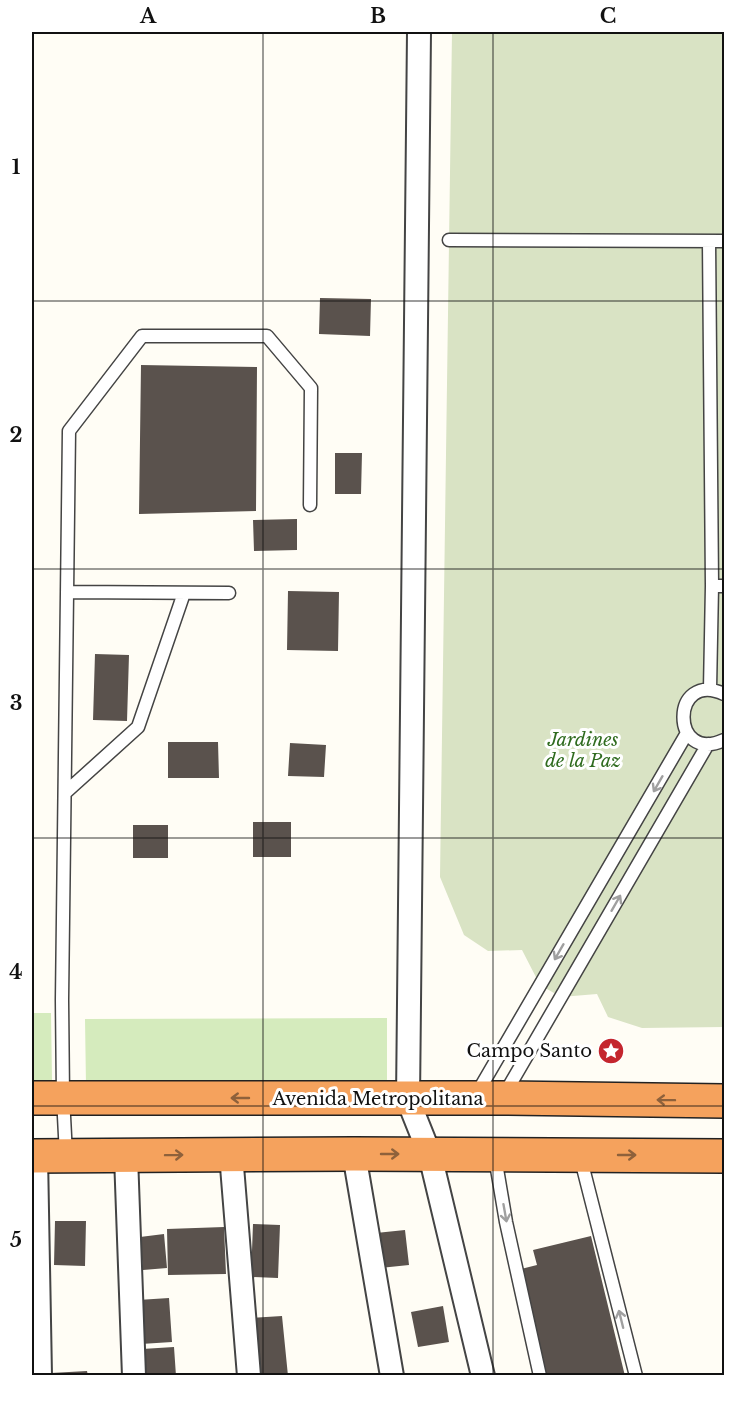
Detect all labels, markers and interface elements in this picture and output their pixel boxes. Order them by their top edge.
text: A [139,4,157,28]
text: B [370,4,386,28]
text: C [600,4,616,28]
text: 1 [12,155,21,179]
text: 2 [9,423,23,447]
text: 3 [10,691,22,715]
park label: Jardines de la Paz [545,729,621,772]
one-way arrow [652,775,664,792]
one-way arrow [610,894,622,911]
one-way arrow [553,943,565,960]
text: 4 [9,960,23,984]
place icon: Campo Santo [596,1036,626,1066]
place label: Campo Santo [467,1040,592,1062]
street label: Avenida Metropolitana [272,1088,484,1110]
one-way arrow [231,1093,251,1104]
one-way arrow [657,1094,677,1106]
one-way arrow [379,1149,399,1160]
one-way arrow [163,1150,183,1161]
one-way arrow [616,1150,636,1161]
one-way arrow [500,1203,511,1222]
text: 5 [10,1228,22,1252]
one-way arrow [615,1310,627,1329]

